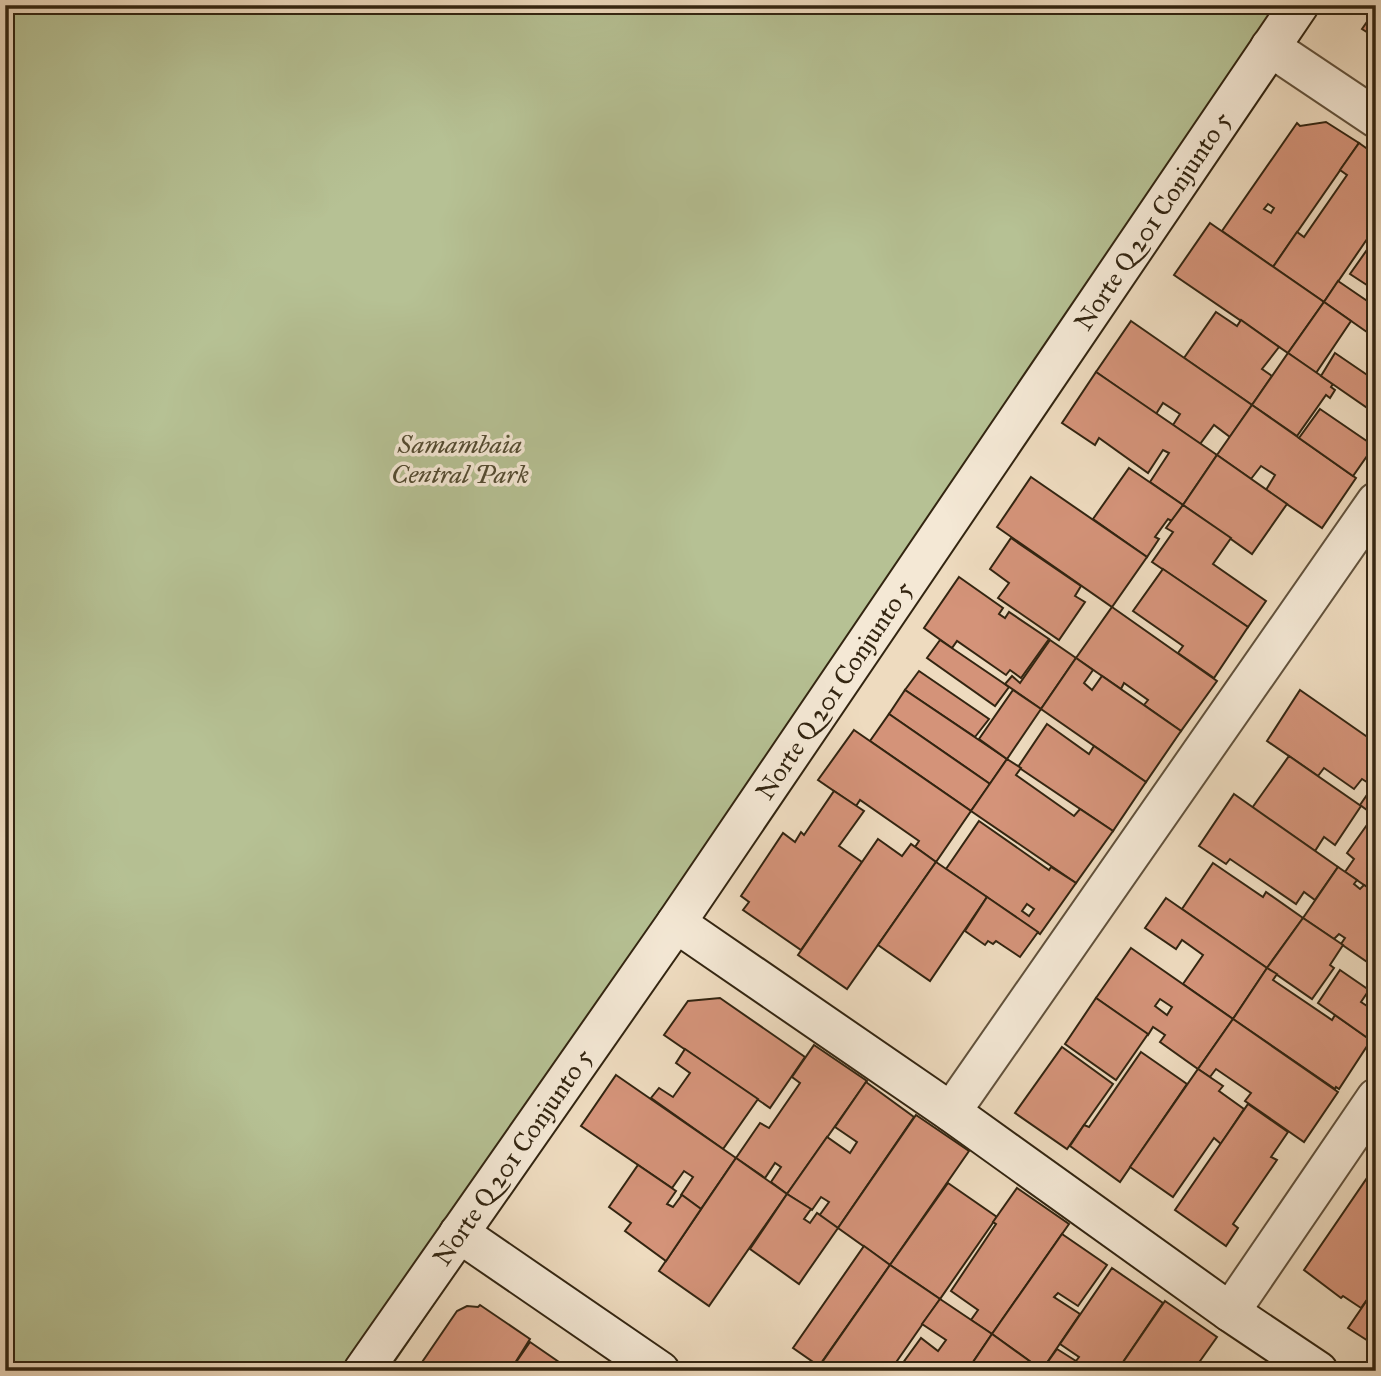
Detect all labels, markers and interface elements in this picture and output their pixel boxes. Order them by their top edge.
street label: Norte Q 201 Conjunto 5 [1067,105,1238,336]
park label: Samambaia Central Park [391,428,529,490]
street label: Norte Q 201 Conjunto 5 [749,575,920,806]
street label: Norte Q 201 Conjunto 5 [426,1042,599,1272]

